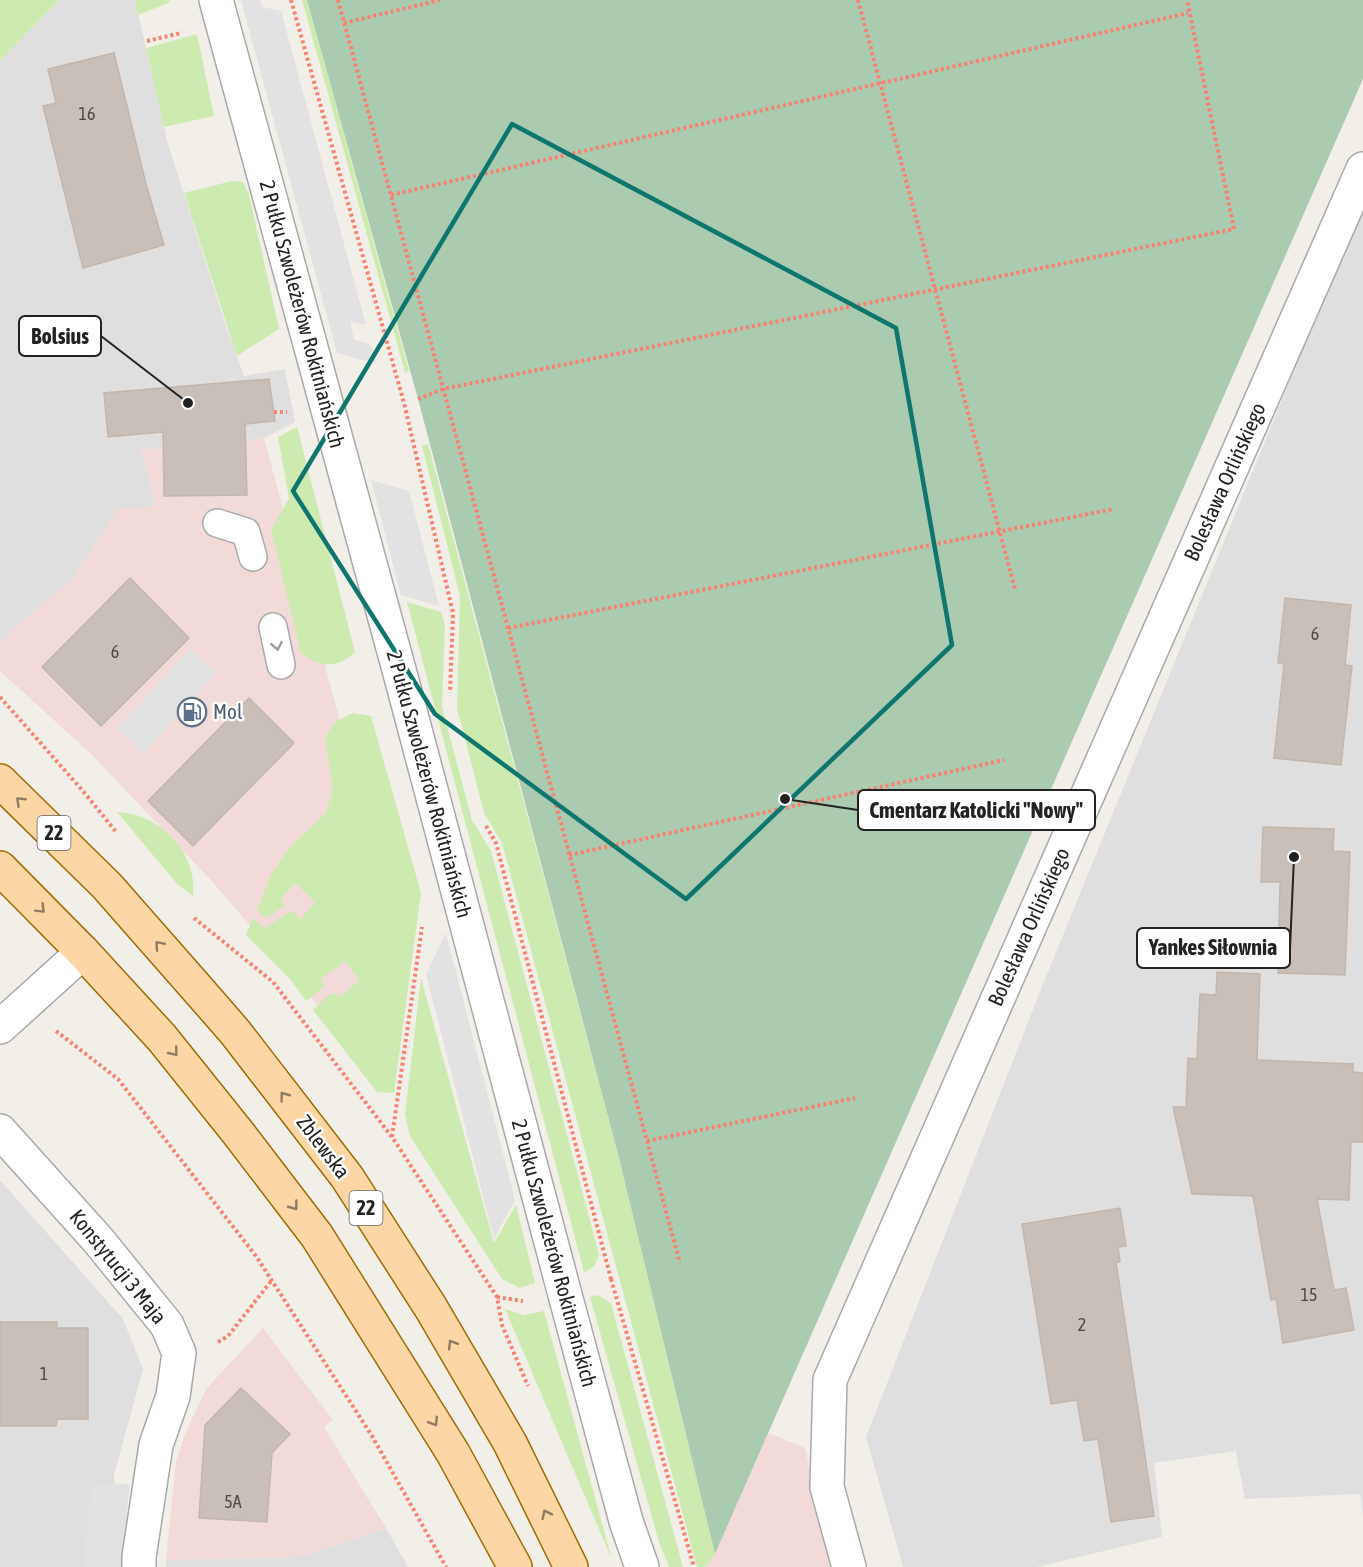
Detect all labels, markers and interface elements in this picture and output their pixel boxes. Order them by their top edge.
house number: 16 [79,103,95,124]
street label: 2 Pułku Szwoleżerów Rokitniańskich [256,177,350,450]
callout: Bolsius [19,316,101,356]
text: Bolsius [31,323,89,349]
street label: Bolesława Orlińskiego [1178,399,1270,564]
house number: 6 [1311,623,1319,644]
house number: 6 [111,641,119,662]
one-way arrow [270,641,283,651]
street label: 2 Pułku Szwoleżerów Rokitniańskich [383,647,477,920]
fuel station icon: Mol [176,696,208,728]
place label: Mol [213,699,243,723]
callout: Cmentarz Katolicki "Nowy" [858,790,1095,830]
one-way arrow [16,797,27,808]
text: Cmentarz Katolicki "Nowy" [869,797,1083,823]
road number: 22 [38,816,70,850]
street label: Bolesława Orlińskiego [982,844,1074,1009]
one-way arrow [34,903,45,913]
callout: Yankes Siłownia [1137,928,1290,968]
text: Yankes Siłownia [1148,934,1277,960]
one-way arrow [156,941,167,952]
one-way arrow [166,1045,177,1056]
one-way arrow [280,1091,291,1102]
street label: Zblewska [292,1110,355,1183]
street label: 2 Pułku Szwoleżerów Rokitniańskich [508,1116,602,1389]
road number: 22 [350,1191,382,1225]
one-way arrow [286,1199,297,1210]
street label: Konstytucji 3 Maja [65,1205,172,1328]
house number: 15 [1301,1284,1317,1305]
house number: 2 [1078,1314,1086,1335]
one-way arrow [448,1340,459,1350]
house number: 1 [40,1363,48,1384]
one-way arrow [427,1416,439,1426]
house number: 5A [224,1491,242,1512]
one-way arrow [541,1510,553,1521]

